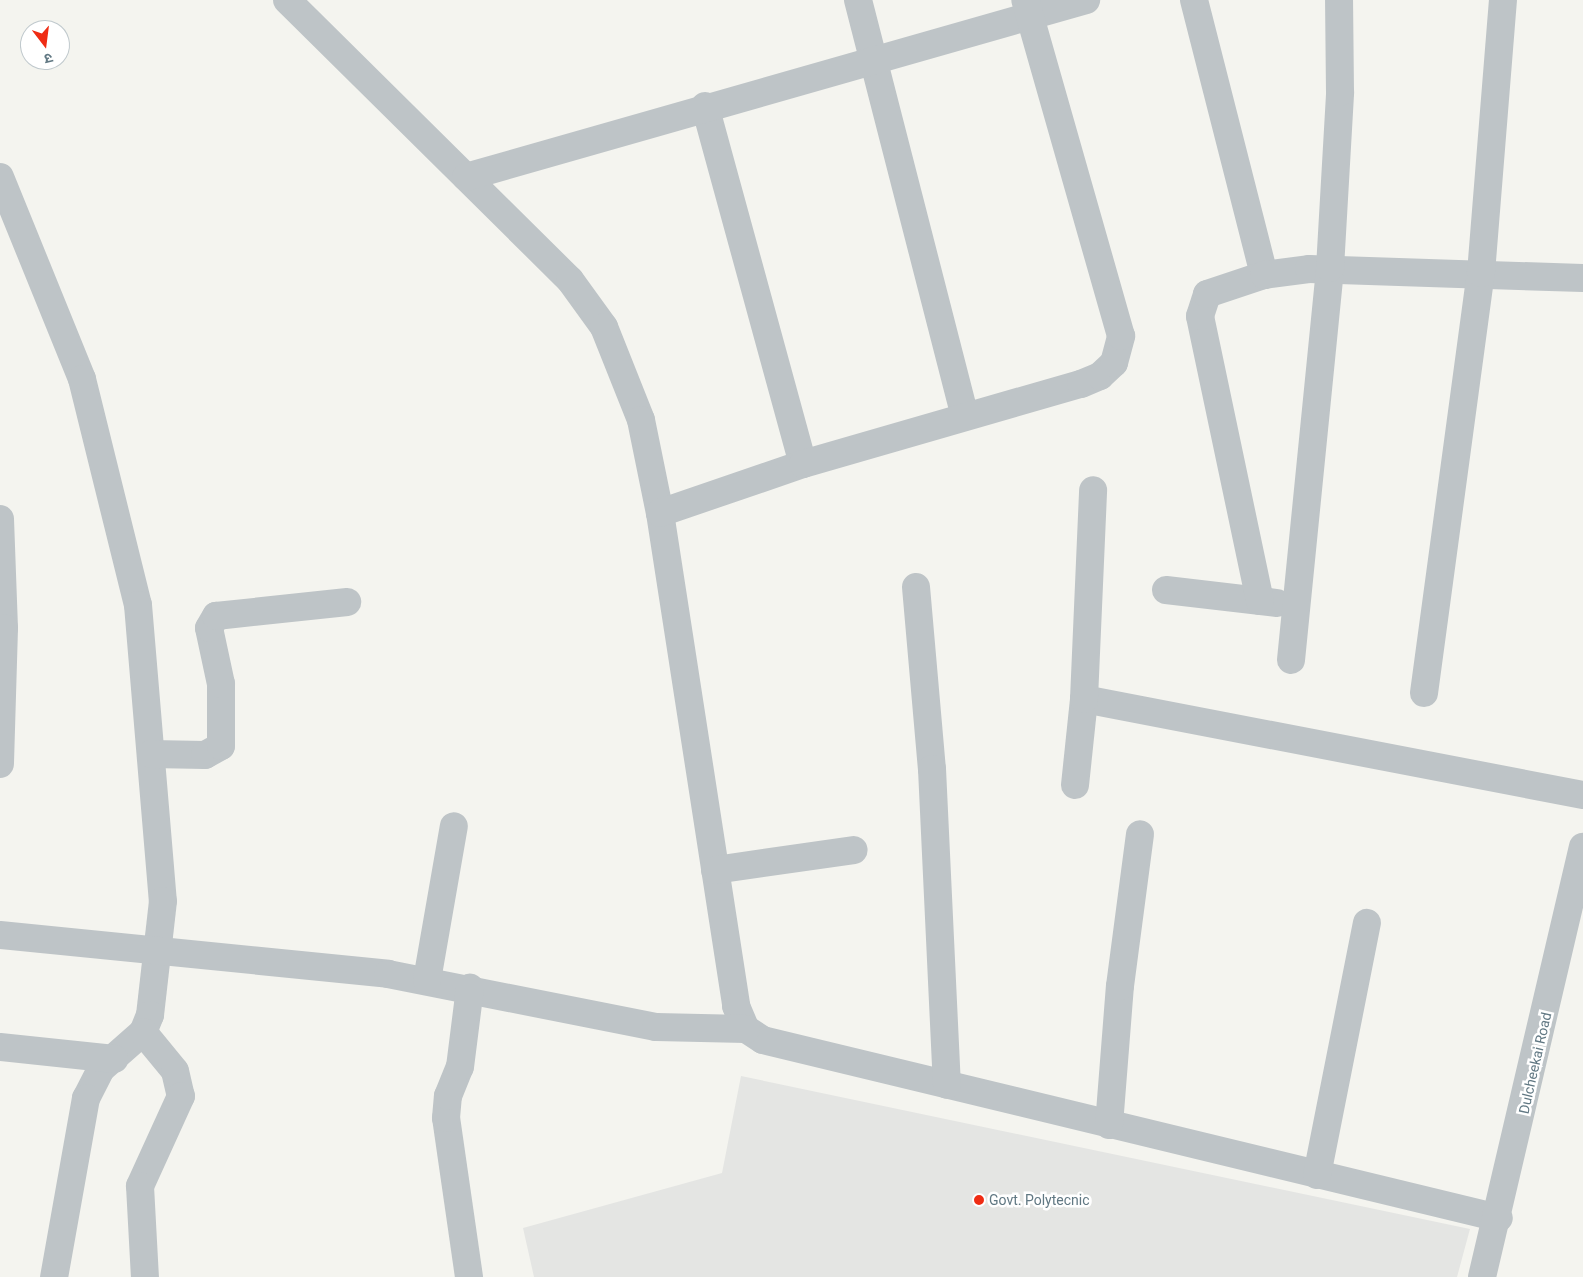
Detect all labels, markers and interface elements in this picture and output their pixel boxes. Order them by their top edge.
north arrow [20,20,70,70]
text: उ [43,50,55,67]
street label: Dulcheekai Road [1515,1010,1555,1116]
place label: Govt. Polytecnic [989,1192,1089,1208]
marker: Govt. Polytecnic [973,1194,985,1206]

